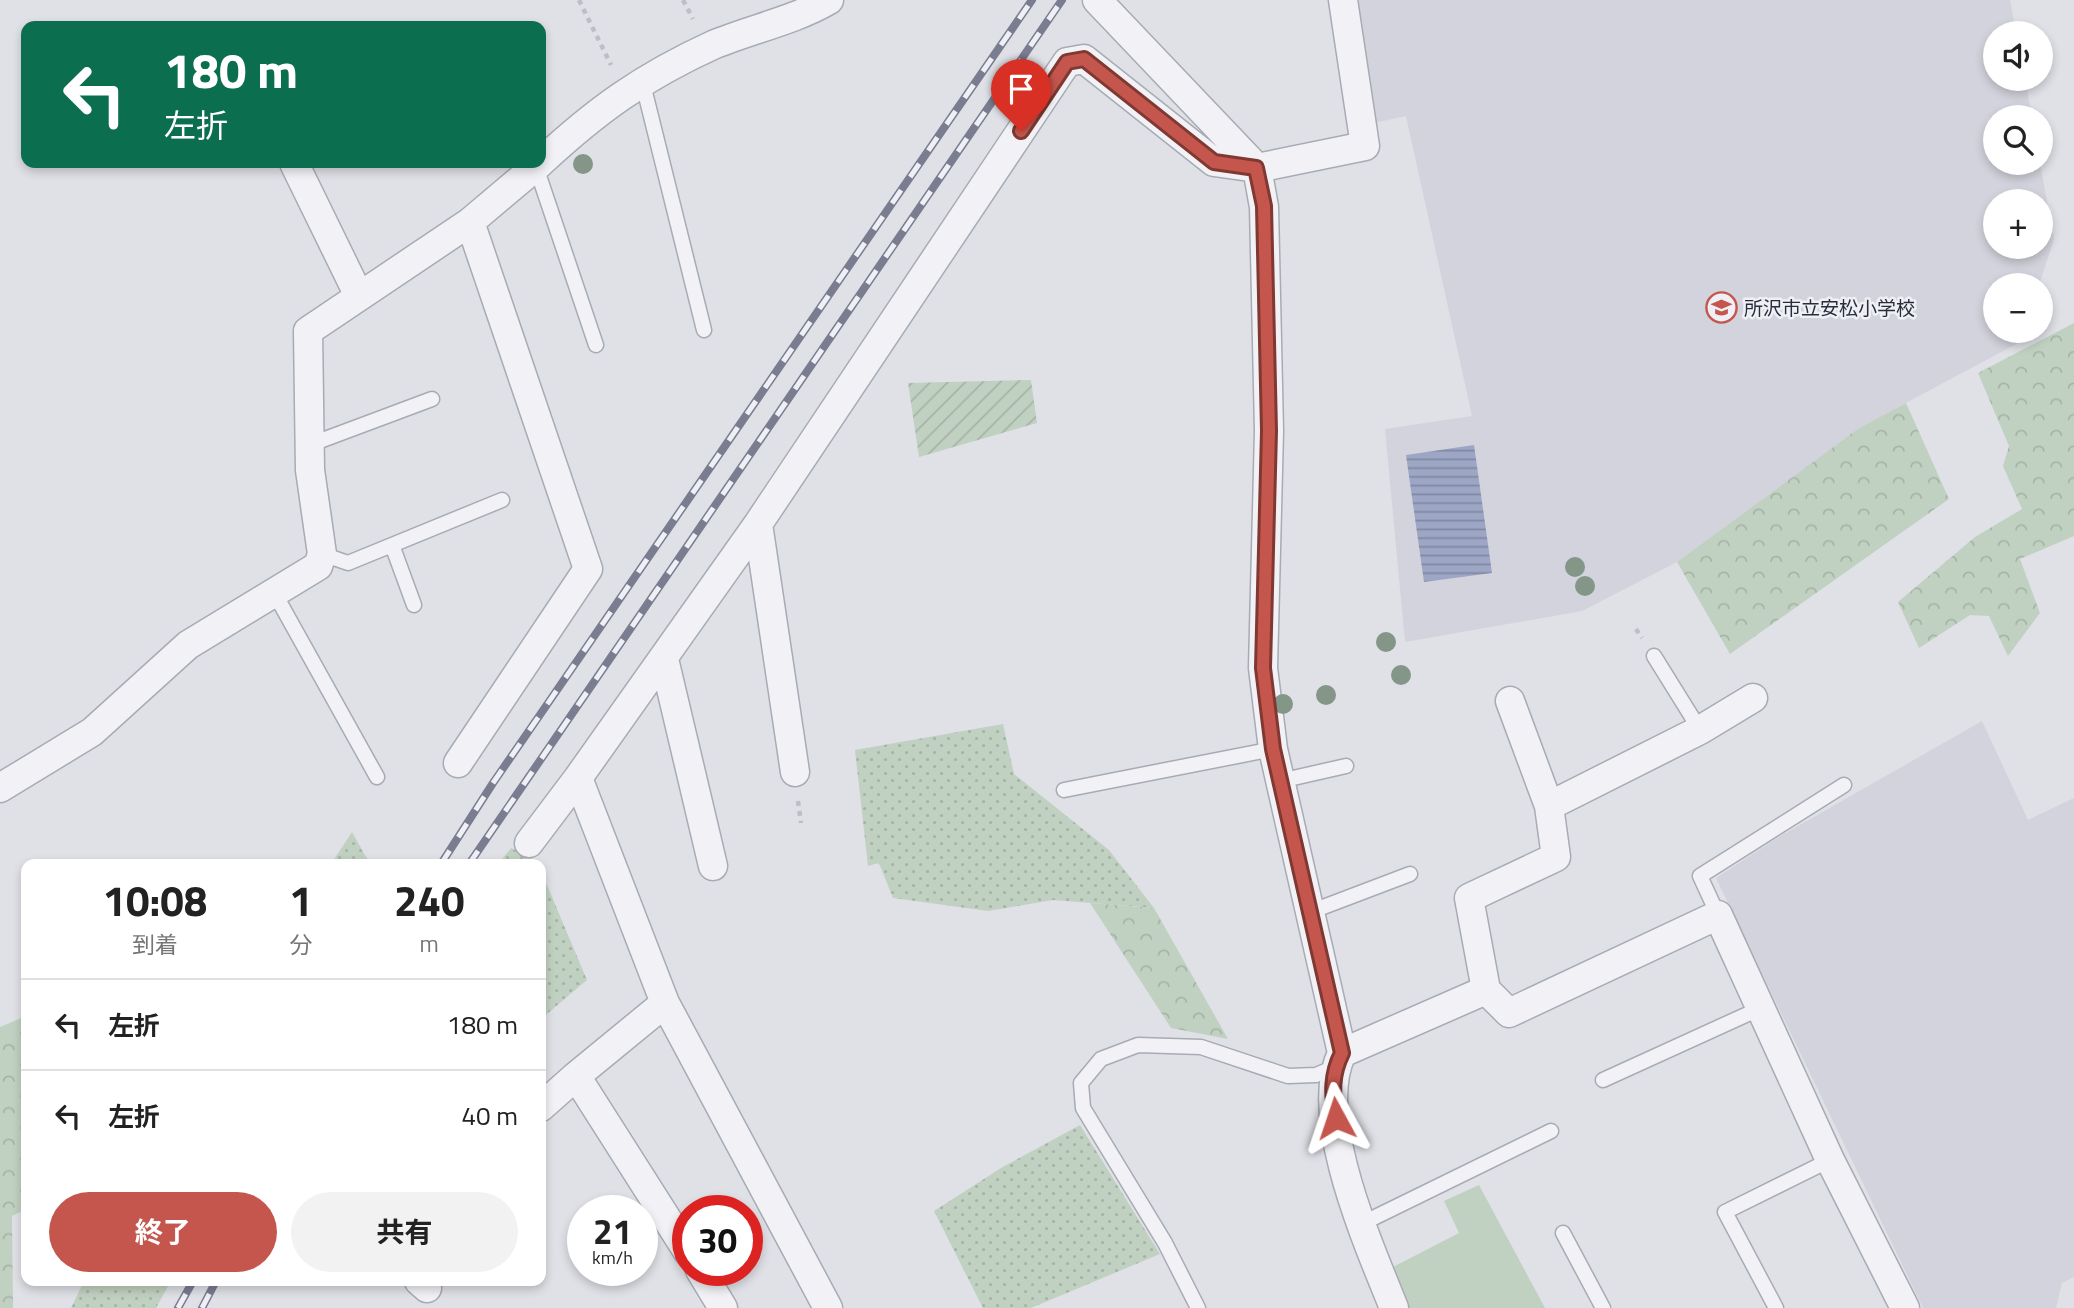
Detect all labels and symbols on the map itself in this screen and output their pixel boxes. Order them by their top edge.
pin [991,59,1051,131]
school or university icon: 所沢市立安松小学校 [1704,291,1738,325]
place label: 所沢市立安松小学校 [1744,293,1915,322]
position arrow [1299,1081,1373,1155]
speed limit sign: 30 [672,1195,763,1286]

